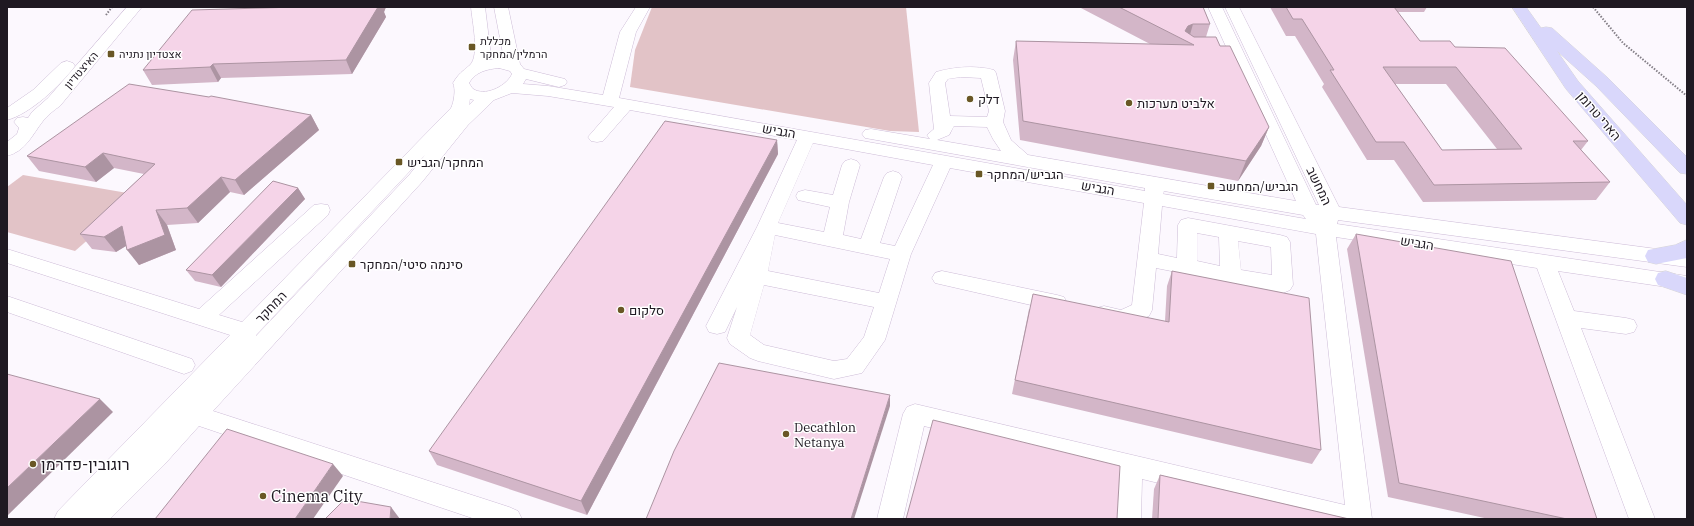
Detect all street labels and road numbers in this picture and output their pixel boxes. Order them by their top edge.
street label: האיצטדיון [61,48,101,92]
street label: הארי טרומן [1573,88,1625,144]
street label: הגביש [761,120,797,142]
street label: המחשב [1302,164,1336,208]
street label: הגביש [1080,177,1116,199]
street label: הגביש [1399,232,1435,254]
street label: המחקר [252,287,290,327]

